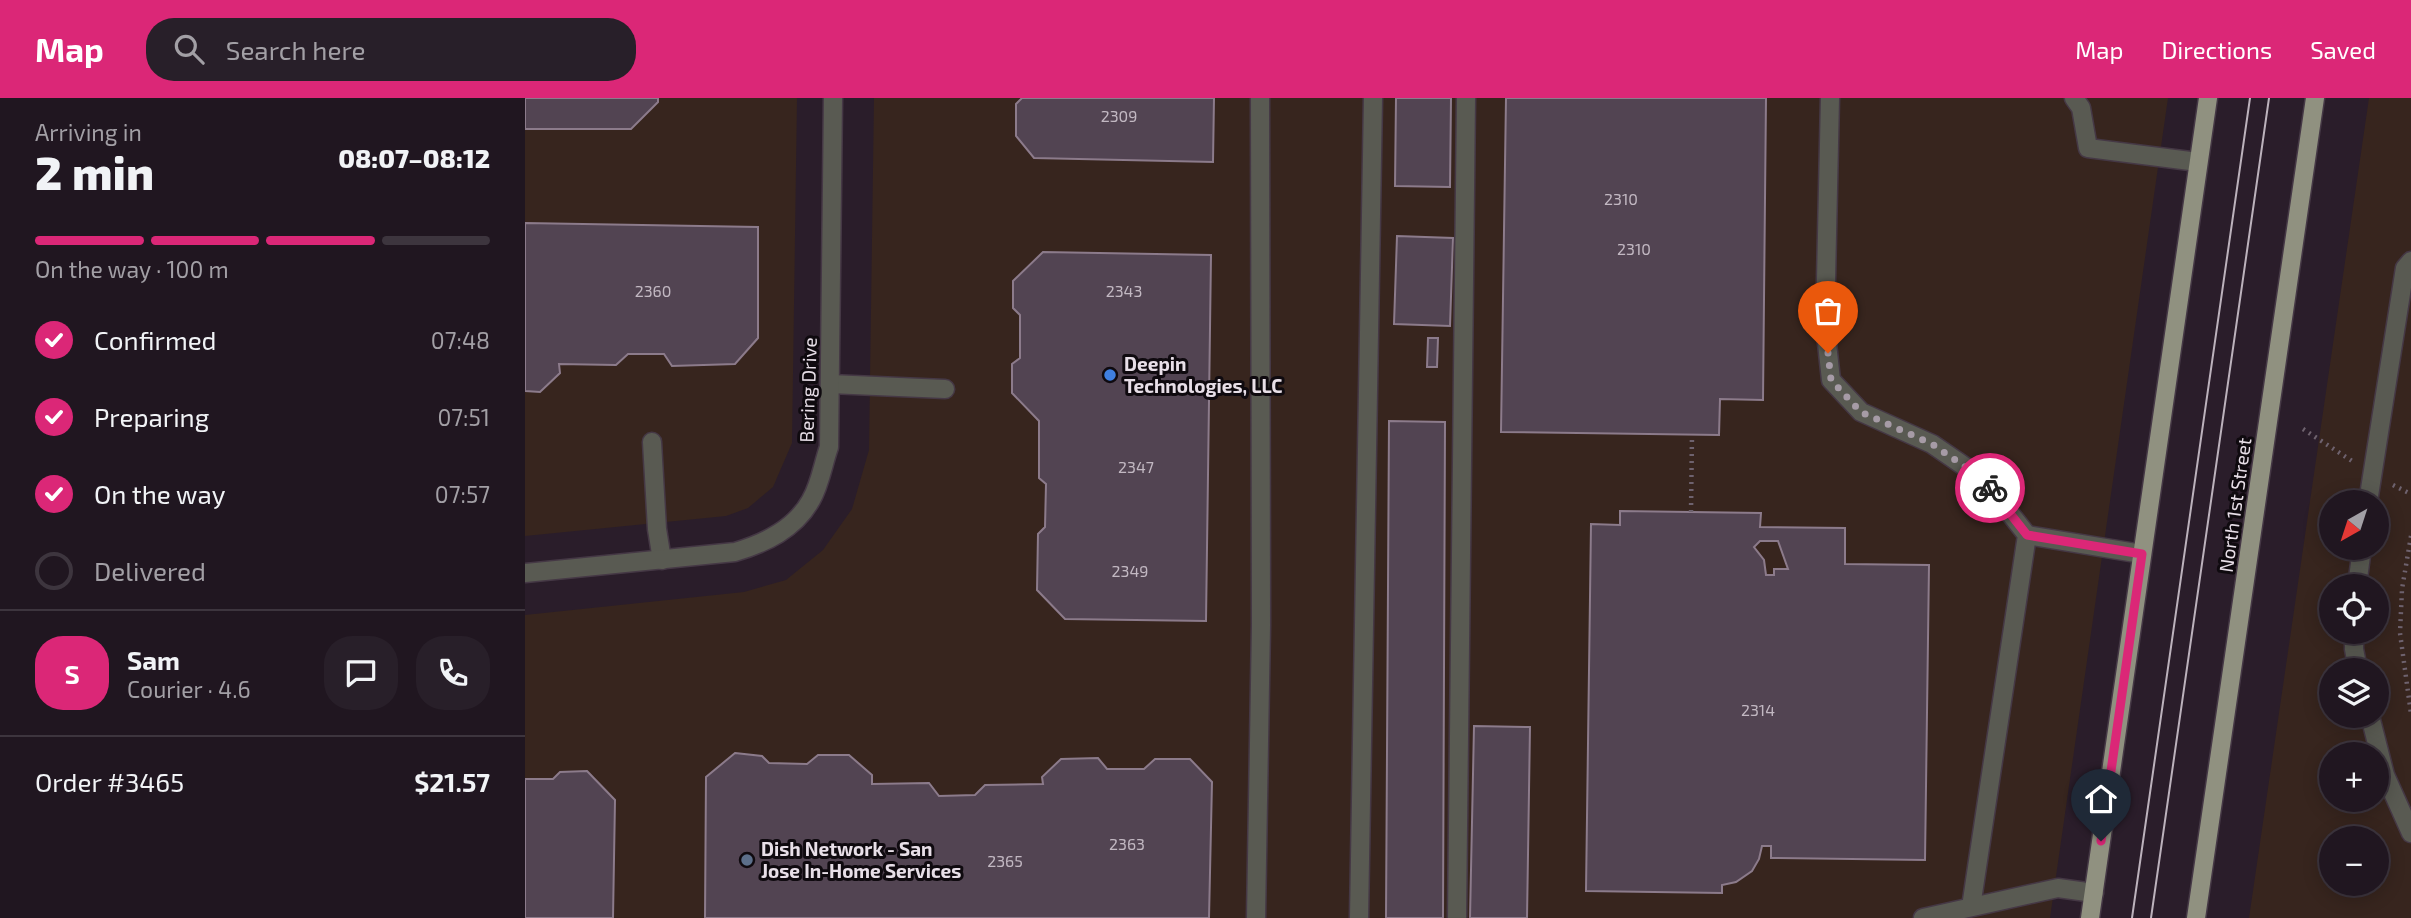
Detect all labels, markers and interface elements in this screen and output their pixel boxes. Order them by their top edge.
search box [146,18,636,81]
text: Map [35,29,104,69]
icon: search [170,30,208,68]
text: Search here [226,34,365,65]
text: Map [2075,35,2123,64]
text: Directions [2161,35,2272,64]
text: Saved [2310,35,2376,64]
house number: 2309 [1101,106,1137,125]
text: Arriving in [35,118,142,146]
text: 08:07–08:12 [338,142,490,173]
text: 2 min [35,144,154,199]
house number: 2310 [1604,189,1638,208]
house number: 2310 [1617,239,1651,258]
text: On the way · 100 m [35,255,229,283]
house number: 2360 [635,281,671,300]
house number: 2343 [1106,281,1142,300]
pin [1798,281,1858,353]
icon: bag [1809,292,1847,330]
icon: check [35,321,73,359]
text: Confirmed [94,324,217,355]
text: 07:48 [431,326,490,354]
street label: Bering Drive [794,337,821,443]
place label: Deepin Technologies, LLC [1124,352,1283,397]
marker: Deepin Technologies, LLC [1102,367,1118,383]
icon: check [35,398,73,436]
text: Preparing [94,401,209,432]
text: 07:51 [437,403,490,431]
street label: North 1st Street [2214,436,2255,574]
courier [1955,453,2025,523]
house number: 2347 [1118,457,1154,476]
icon: bike [1971,469,2009,507]
icon: check [35,475,73,513]
text: On the way [94,478,225,509]
text: 07:57 [435,480,490,508]
north arrow [2319,490,2389,560]
map controls [2319,490,2389,896]
text: Delivered [94,555,206,586]
house number: 2349 [1112,561,1148,580]
button: locate [2319,574,2389,644]
button: chat [324,636,398,710]
button: phone [416,636,490,710]
text: Sam [127,644,180,675]
text: S [64,658,80,689]
button: layers [2319,658,2389,728]
text: Courier · 4.6 [127,675,251,703]
house number: 2314 [1741,700,1775,719]
button: + [2319,742,2389,812]
text: Order #3465 [35,766,184,797]
text: $21.57 [414,766,490,797]
pin [2071,769,2131,841]
icon: home [2082,780,2120,818]
button: − [2319,826,2389,896]
house number: 2363 [1109,834,1145,853]
place label: Dish Network - San Jose In-Home Services [761,837,961,882]
house number: 2365 [987,851,1023,870]
marker: Dish Network - San Jose In-Home Services [739,852,755,868]

